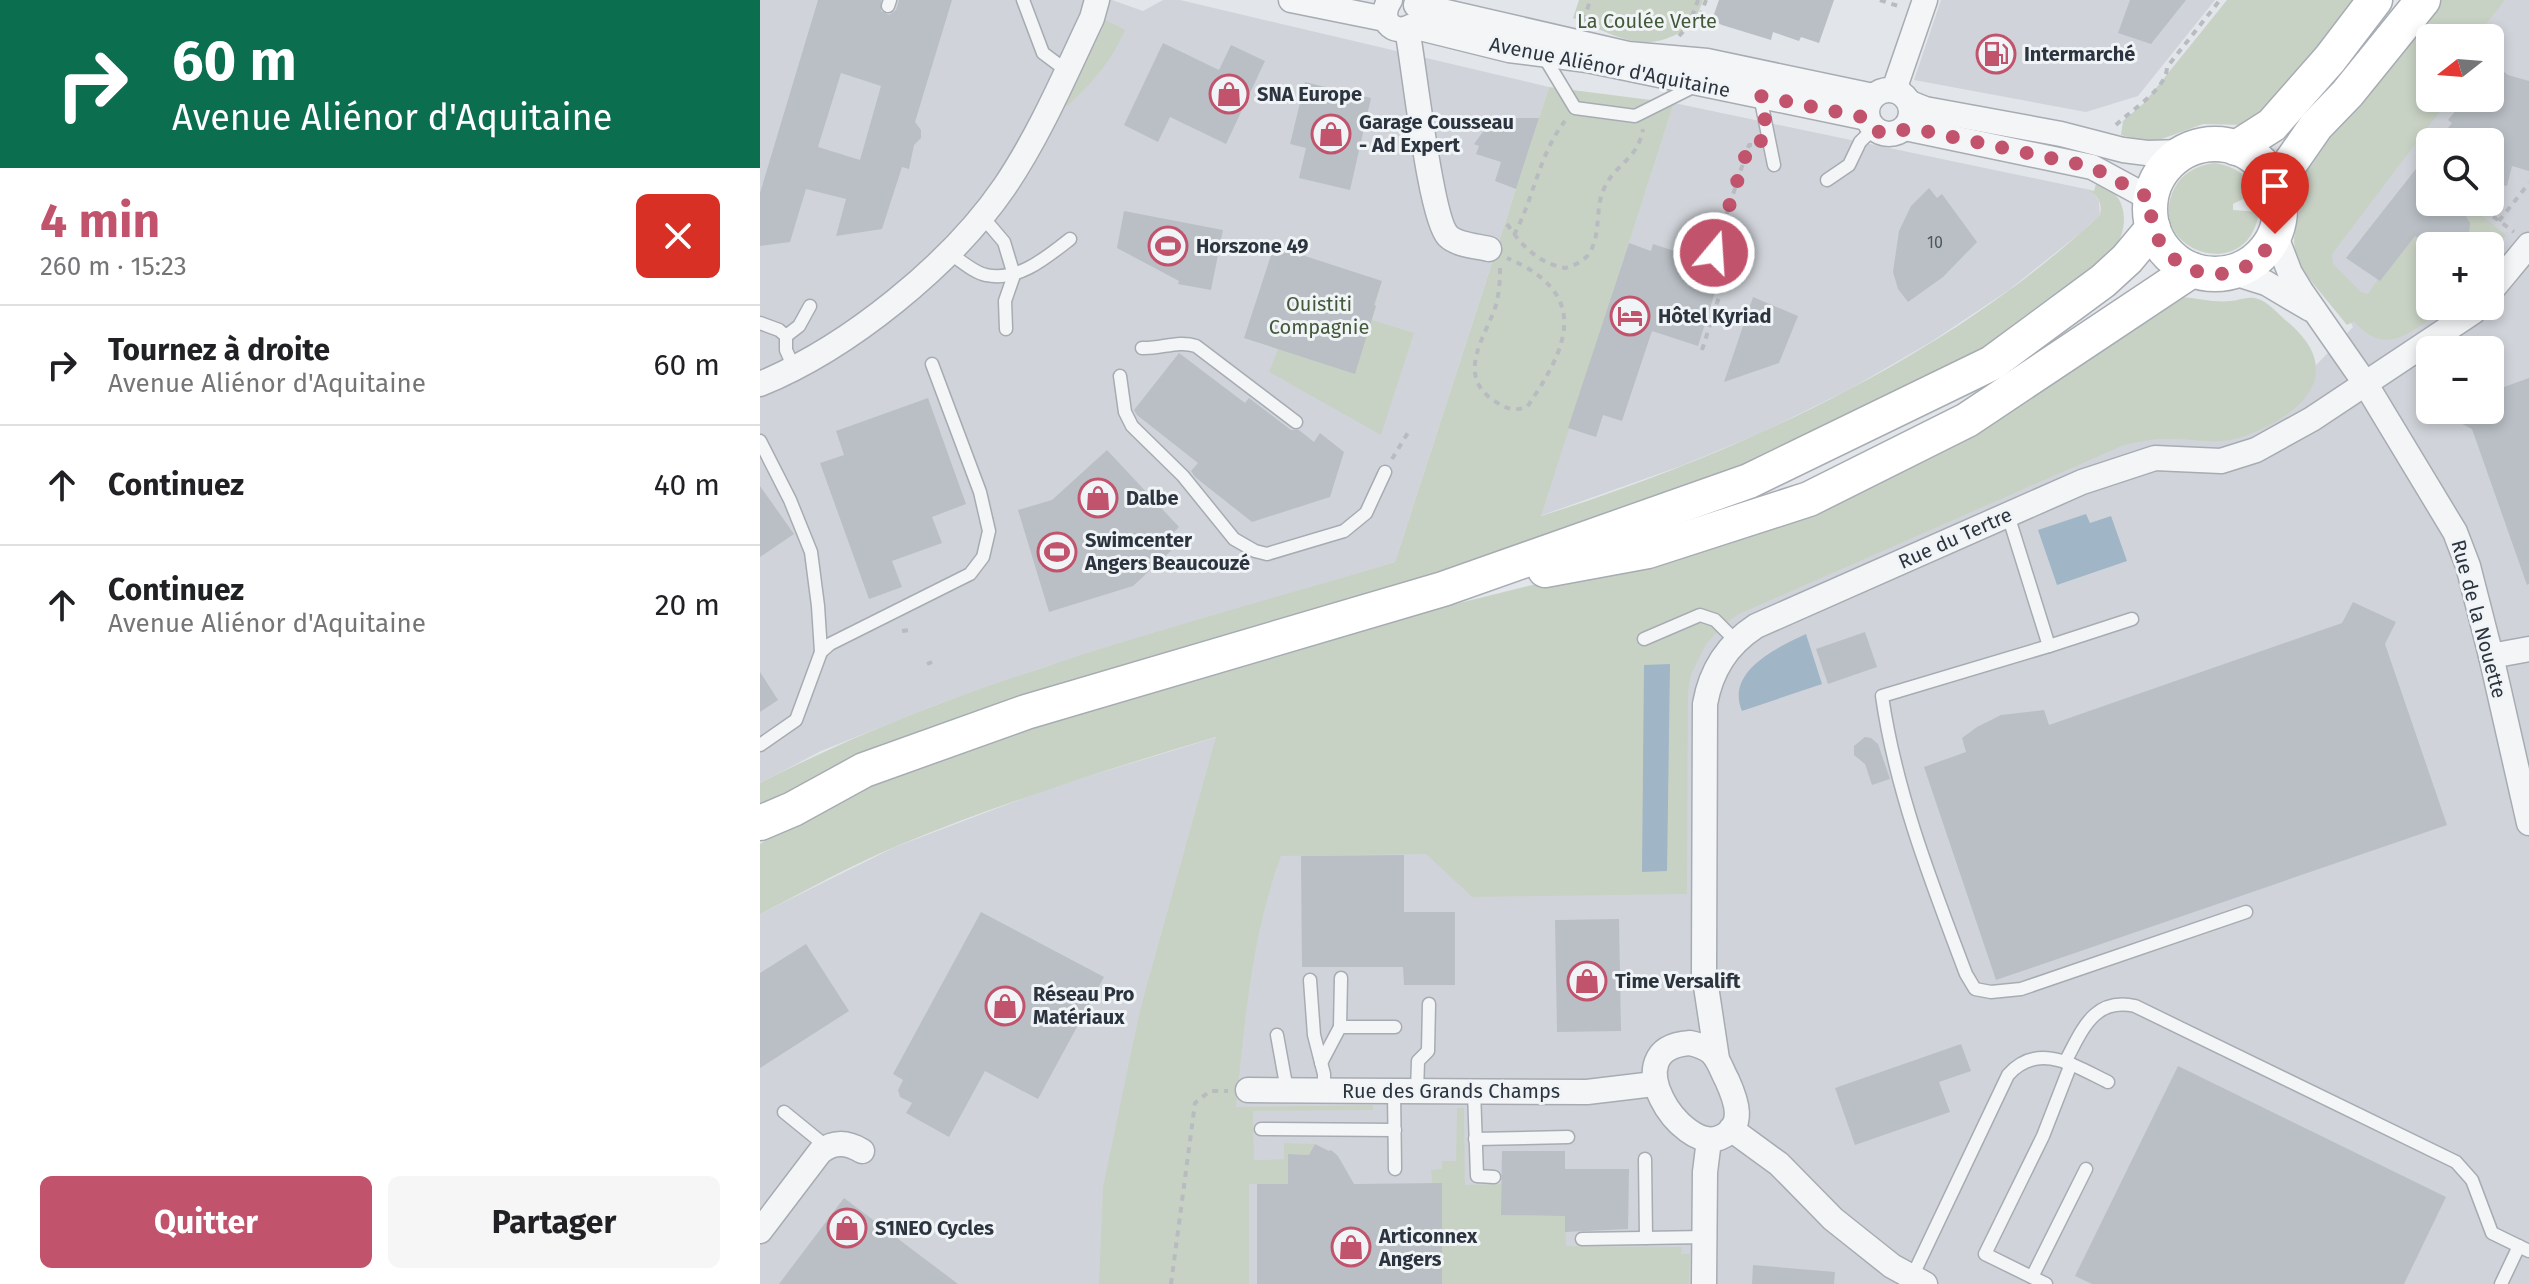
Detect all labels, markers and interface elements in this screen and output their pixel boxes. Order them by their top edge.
park label: La Coulée Verte [1577,9,1717,33]
north arrow [2416,24,2504,112]
map controls [2416,24,2504,424]
text: 60 m [172,28,297,95]
icon: right [40,32,144,136]
street label: Avenue Aliénor d'Aquitaine [1488,32,1732,102]
fuel station icon: Intermarché [1975,33,2017,75]
place label: Intermarché [2024,42,2135,66]
shop icon: SNA Europe [1208,73,1250,115]
place label: SNA Europe [1257,82,1362,106]
text: Avenue Aliénor d'Aquitaine [172,96,612,140]
place label: Garage Cousseau - Ad Expert [1359,110,1514,157]
shop icon: Garage Cousseau - Ad Expert [1310,113,1352,155]
button: search [2416,128,2504,216]
pin [2241,152,2309,234]
icon: arrive [2253,164,2297,208]
text: 4 min [40,192,160,250]
button: close [636,194,720,278]
position arrow [1672,211,1756,295]
sports icon: Horszone 49 [1147,225,1189,267]
button: + [2416,232,2504,320]
house number: 10 [1927,233,1943,252]
place label: Horszone 49 [1196,234,1309,258]
text: 260 m · 15:23 [40,251,187,282]
park label: Ouistiti Compagnie [1269,292,1369,339]
hotel icon: Hôtel Kyriad [1609,295,1651,337]
place label: Hôtel Kyriad [1658,304,1771,328]
text: Tournez à droite [108,332,330,368]
button: − [2416,336,2504,424]
icon: right [40,343,84,387]
text: 60 m [654,347,720,383]
text: Avenue Aliénor d'Aquitaine [108,368,426,399]
icon: ahead [40,463,84,507]
text: Continuez [108,467,244,503]
text: 40 m [654,467,720,503]
shop icon: Dalbe [1077,477,1119,519]
place label: Dalbe [1126,486,1179,510]
street label: Rue du Tertre [1894,502,2016,574]
place label: Swimcenter Angers Beaucouzé [1084,528,1250,575]
sports icon: Swimcenter Angers Beaucouzé [1036,531,1078,573]
street label: Rue de la Nouette [2446,537,2512,701]
text: Continuez [108,572,244,608]
icon: ahead [40,583,84,627]
text: 20 m [655,587,720,623]
text: Avenue Aliénor d'Aquitaine [108,608,426,639]
shop icon: Time Versalift [1566,960,1608,1002]
place label: Time Versalift [1615,969,1741,993]
place label: Réseau Pro Matériaux [1033,982,1135,1029]
shop icon: Réseau Pro Matériaux [984,985,1026,1027]
street label: Rue des Grands Champs [1342,1079,1560,1103]
button: Quitter [40,1176,372,1268]
button: Partager [388,1176,720,1268]
shop icon: S1NEO Cycles [826,1207,868,1249]
place label: S1NEO Cycles [875,1216,994,1240]
place label: Articonnex Angers [1378,1224,1478,1271]
shop icon: Articonnex Angers [1330,1226,1372,1268]

